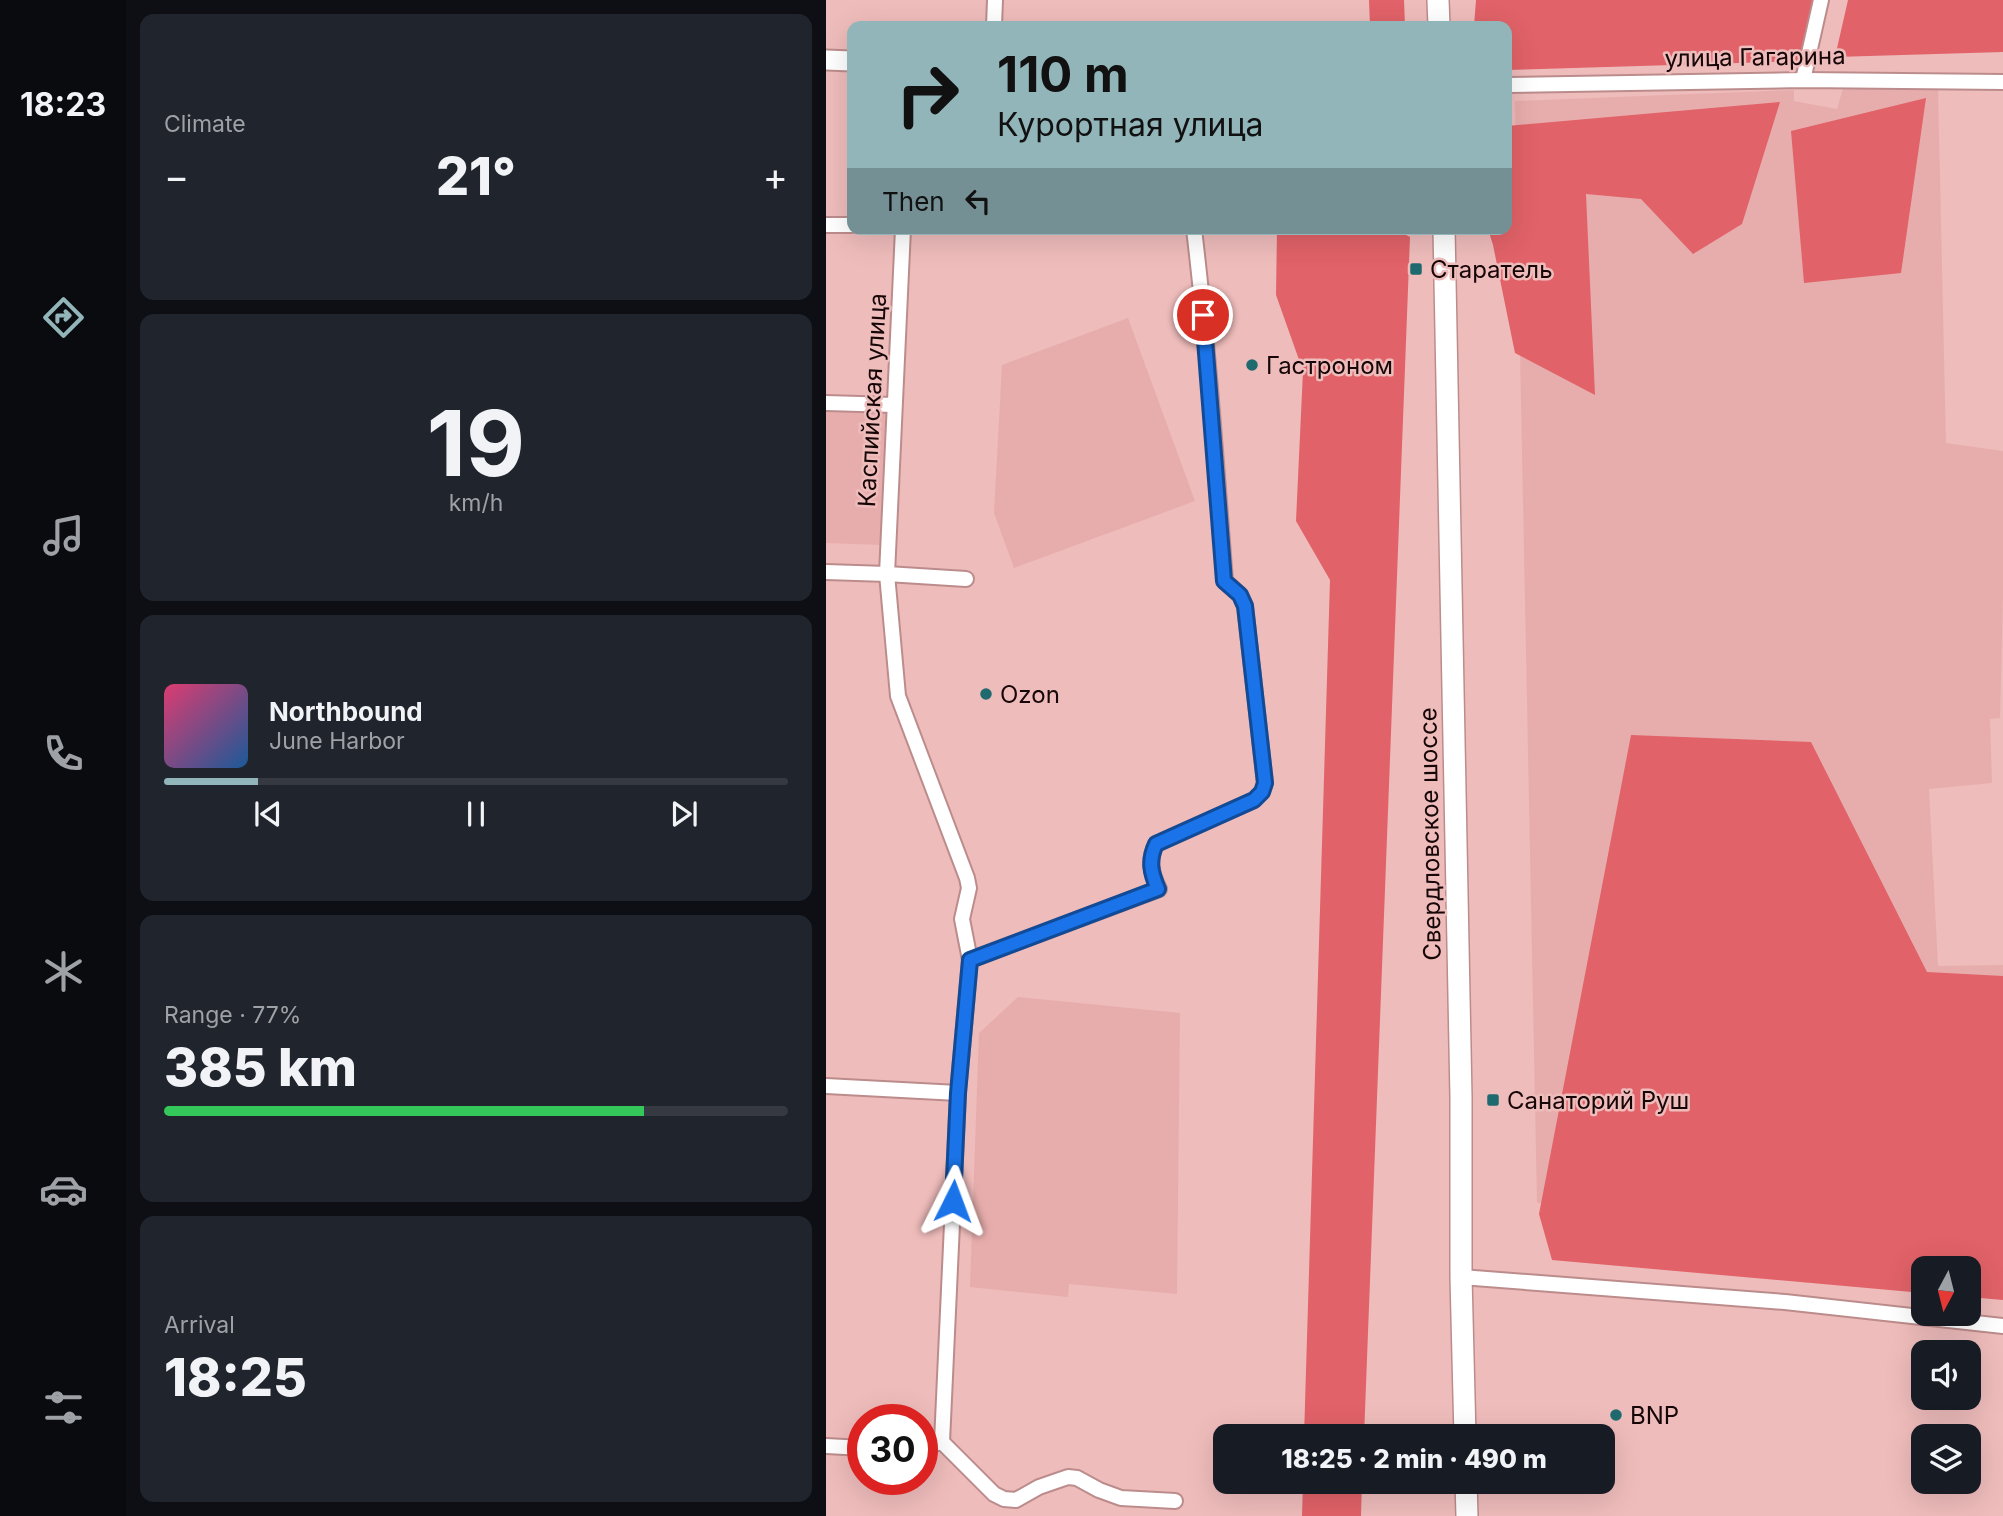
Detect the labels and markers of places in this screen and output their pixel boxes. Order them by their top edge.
place label: Старатель [1430,255,1553,284]
marker: Старатель [1408,261,1424,277]
pin [1173,285,1233,345]
place label: Гастроном [1266,351,1393,380]
marker: Гастроном [1244,357,1260,373]
place label: Ozon [1000,680,1060,709]
marker: Ozon [978,686,994,702]
place label: Санаторий Руш [1507,1086,1689,1115]
marker: Санаторий Руш [1485,1092,1501,1108]
place label: BNP [1630,1401,1679,1430]
marker: BNP [1608,1407,1624,1423]

